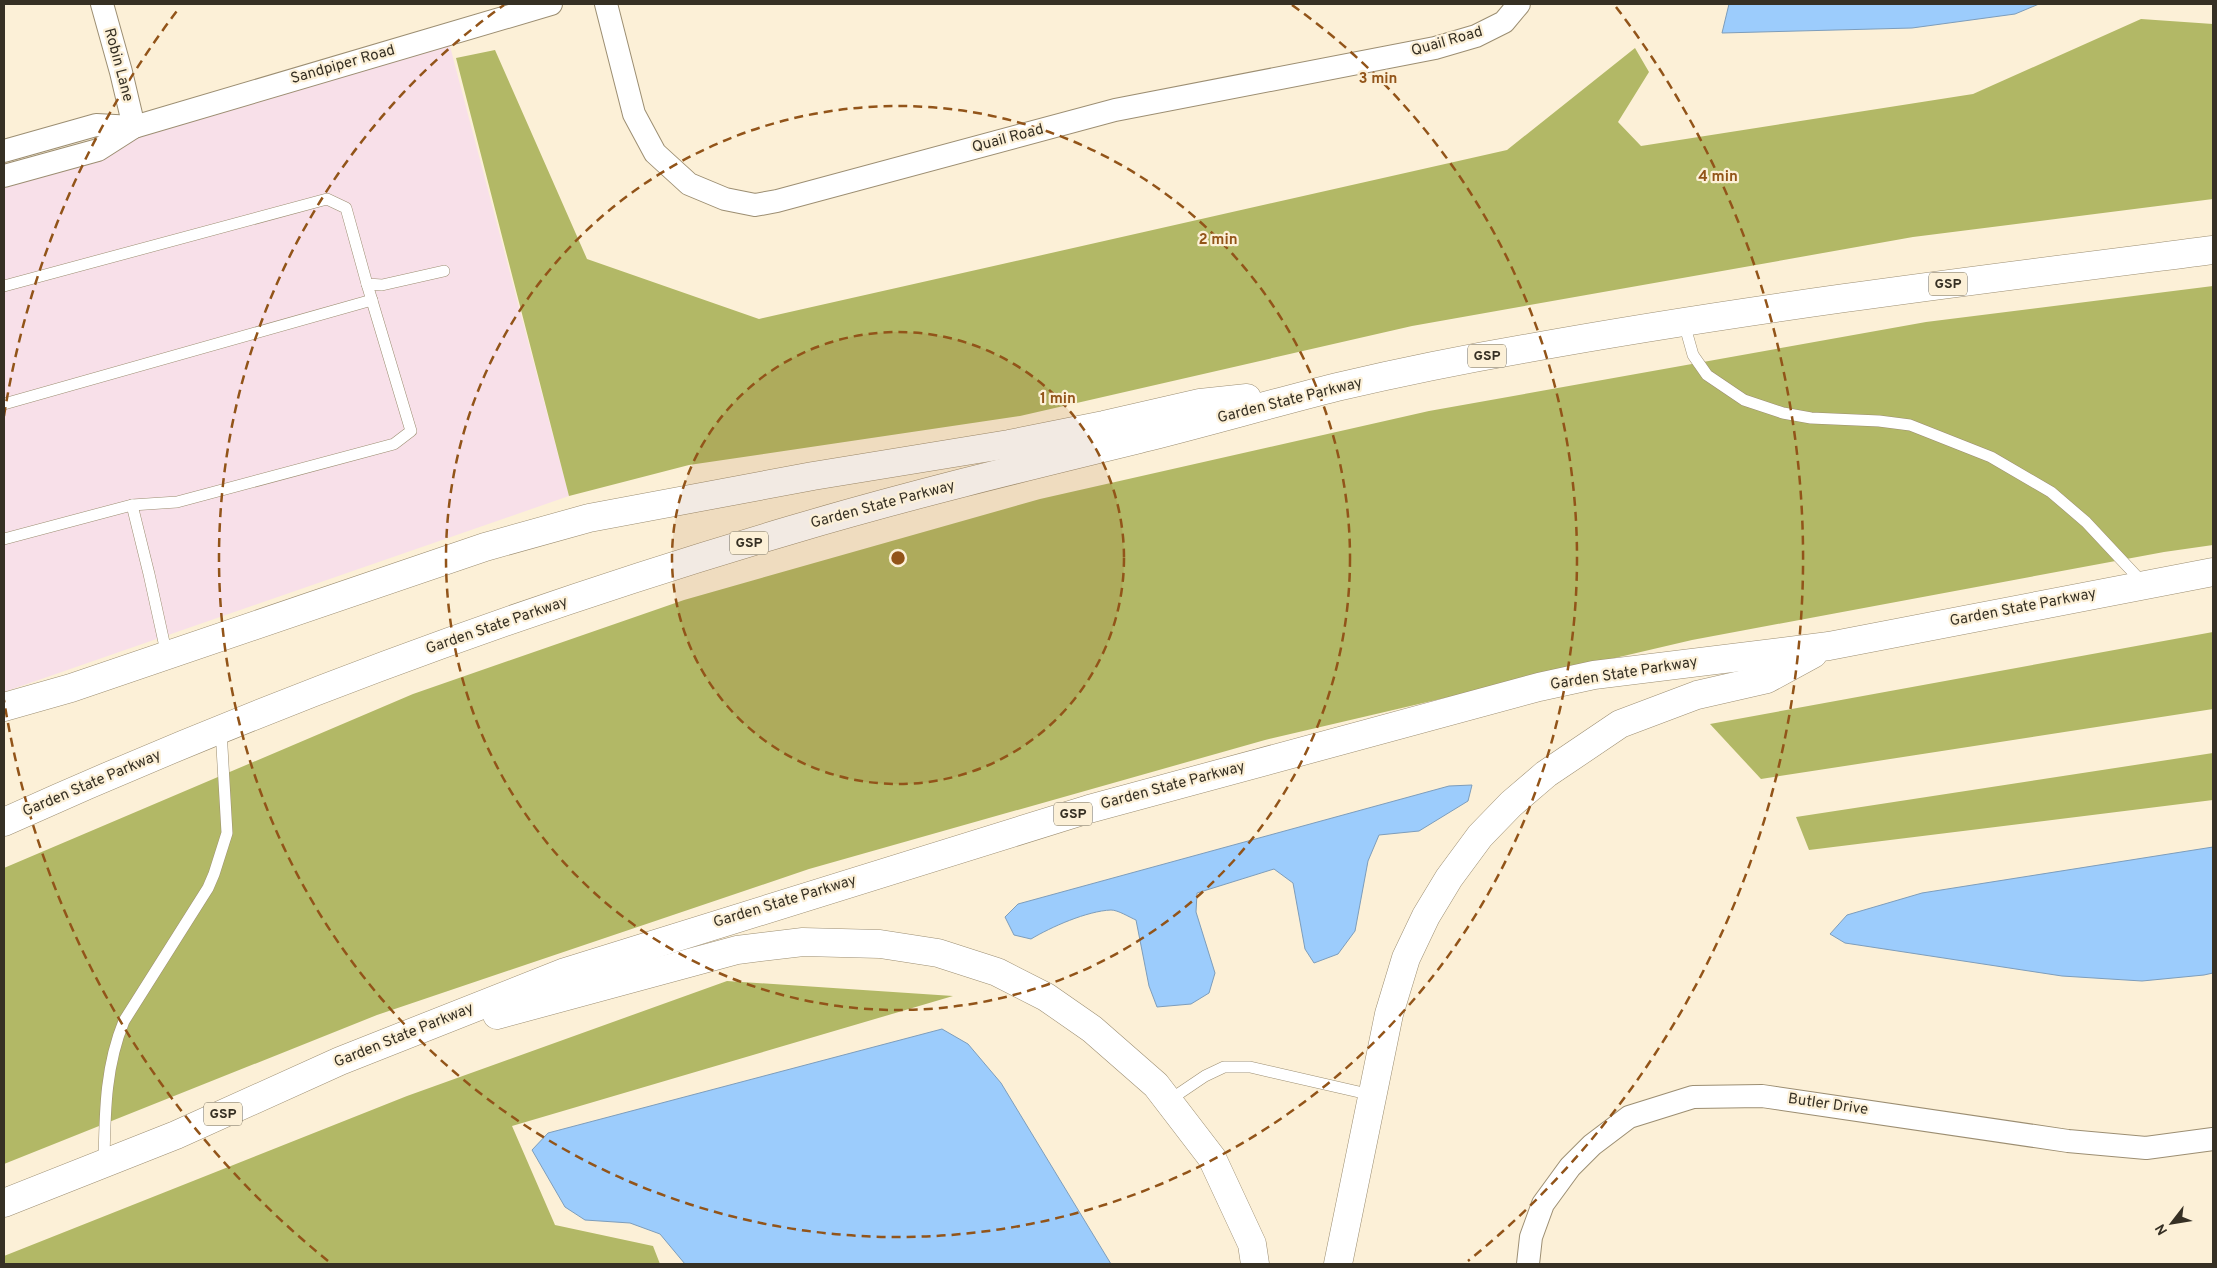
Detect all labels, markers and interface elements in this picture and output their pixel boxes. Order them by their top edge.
street label: Quail Road [1409,23,1485,61]
street label: Robin Lane [99,26,137,104]
street label: Sandpiper Road [289,41,397,89]
text: 3 min [1358,70,1398,89]
street label: Quail Road [970,120,1046,158]
text: 4 min [1698,168,1738,187]
text: 2 min [1198,231,1238,250]
road number: GSP [1929,272,1967,296]
road number: GSP [1468,344,1506,368]
street label: Garden State Parkway [1216,374,1365,428]
text: 1 min [1040,390,1076,409]
street label: Garden State Parkway [809,477,957,533]
road number: GSP [730,532,768,554]
centre of rings [889,549,907,567]
street label: Garden State Parkway [1948,584,2098,632]
street label: Garden State Parkway [424,593,570,659]
street label: Garden State Parkway [1549,653,1699,695]
street label: Garden State Parkway [20,746,164,822]
street label: Garden State Parkway [1099,758,1247,814]
road number: GSP [1054,802,1092,826]
street label: Garden State Parkway [711,871,859,933]
street label: Garden State Parkway [331,999,477,1073]
street label: Butler Drive [1787,1090,1869,1120]
road number: GSP [204,1102,242,1126]
north arrow [2147,1198,2197,1248]
text: N [2152,1220,2172,1238]

